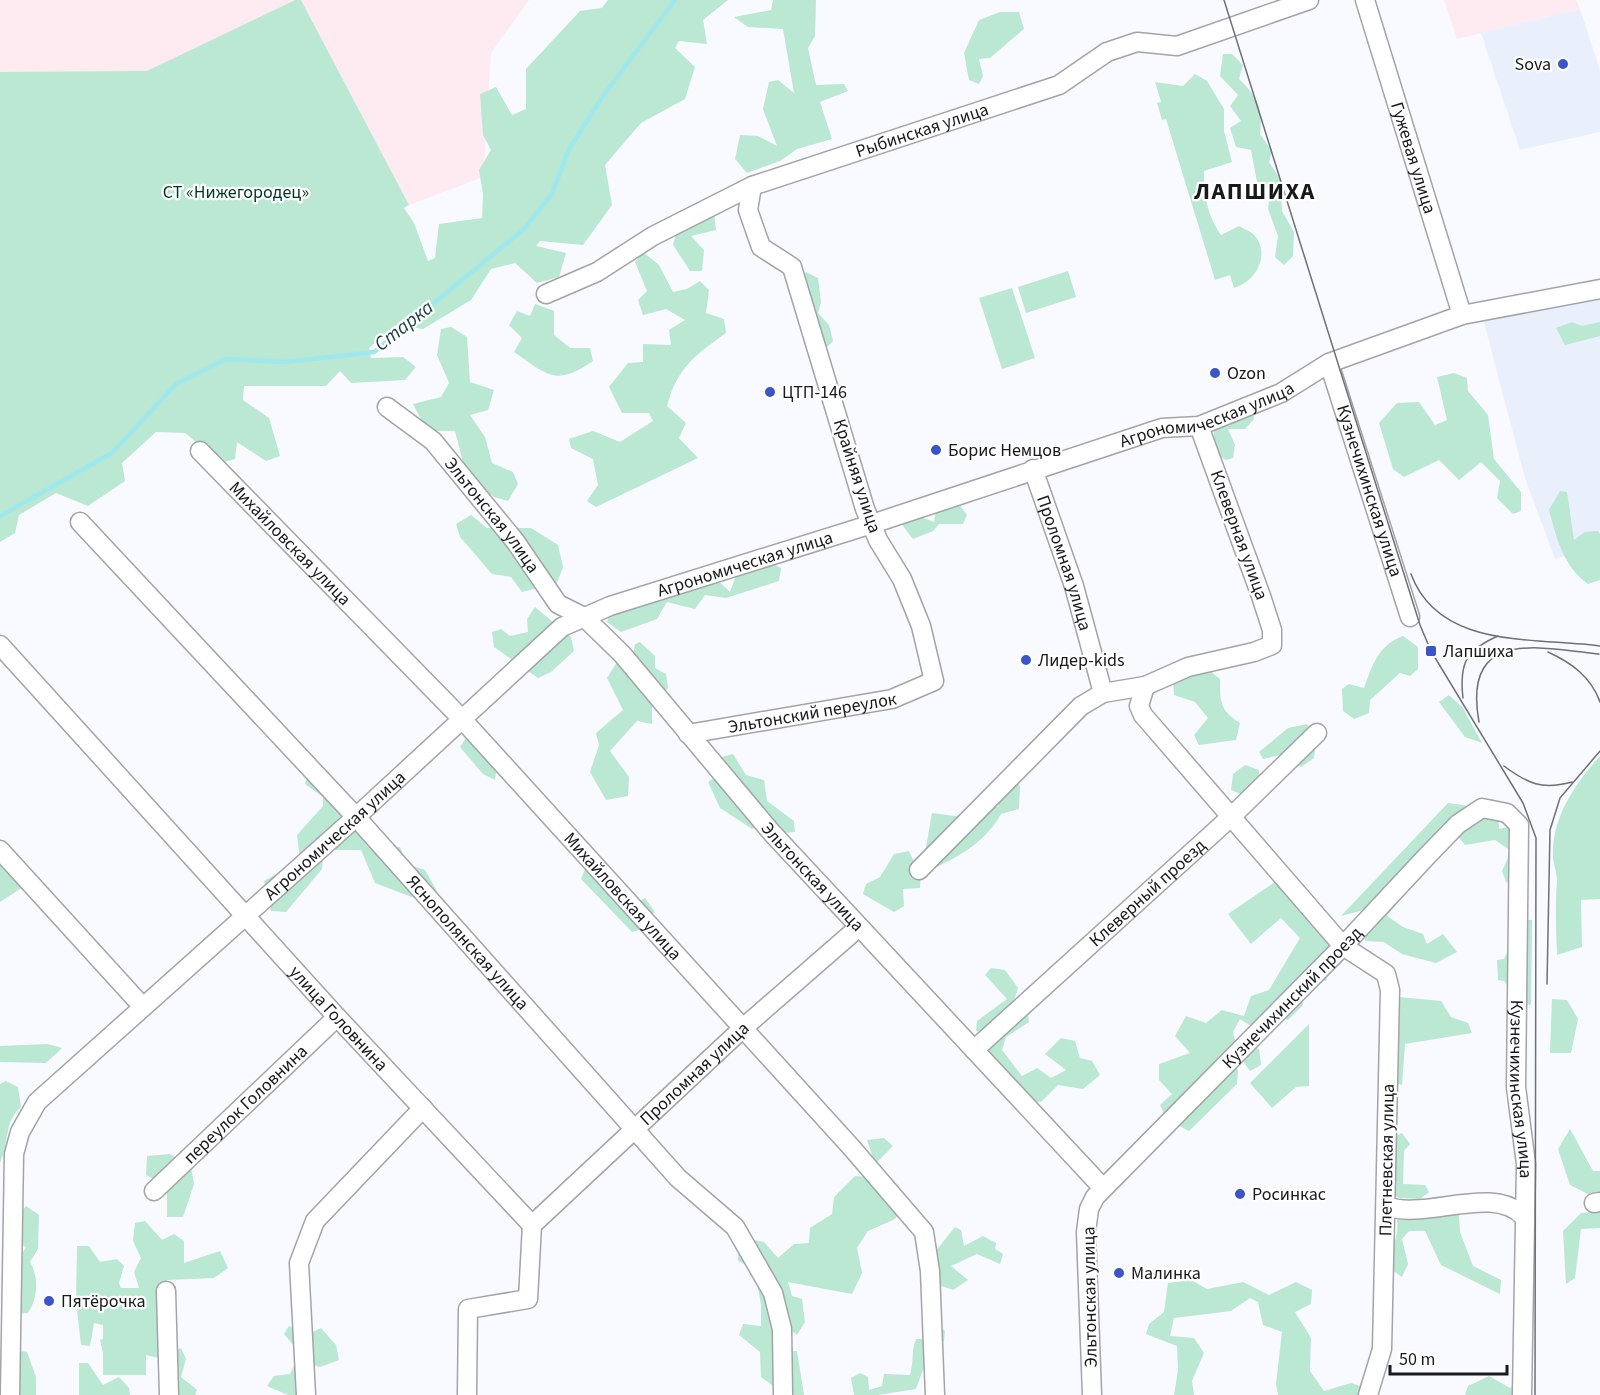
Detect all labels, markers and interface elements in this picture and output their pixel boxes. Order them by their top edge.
place label: Sova [1515,52,1551,77]
marker: Sova [1556,57,1570,71]
street label: Рыбинская улица [852,97,992,164]
street label: Гужевая улица [1385,99,1443,217]
district label: ЛАПШИХА [1193,174,1316,209]
park label: СТ «Нижегородец» [163,180,309,205]
water label: Старка [368,294,440,358]
place label: Ozon [1227,361,1266,386]
marker: Ozon [1208,366,1222,380]
street label: Агрономическая улица [1116,375,1299,454]
place label: ЦТП-146 [782,380,847,405]
marker: ЦТП-146 [763,385,777,399]
street label: Кузнечихинская улица [1331,401,1409,580]
street label: Крайняя улица [827,416,887,536]
place label: Борис Немцов [948,438,1061,463]
marker: Борис Немцов [929,443,943,457]
street label: Эльтонская улица [439,452,546,578]
street label: Клеверная улица [1204,467,1274,603]
street label: Михайловская улица [224,476,357,611]
street label: Проломная улица [1031,492,1098,633]
street label: Агрономическая улица [654,525,836,603]
place label: Лапшиха [1443,639,1514,664]
marker: Лапшиха [1424,644,1438,658]
place label: Лидер-kids [1038,648,1125,673]
marker: Лидер-kids [1019,653,1033,667]
street label: Эльтонский переулок [726,686,899,739]
street label: Агрономическая улица [259,765,411,906]
street label: Эльтонская улица [755,816,870,937]
street label: Михайловская улица [558,827,688,966]
street label: Клеверный проезд [1083,833,1212,952]
street label: Яснополянская улица [401,869,535,1015]
street label: Кузнечихинский проезд [1216,920,1368,1074]
street label: улица Головнина [284,960,394,1077]
street label: Кузнечихинская улица [1503,1000,1539,1179]
street label: Проломная улица [634,1016,754,1131]
street label: переулок Головнина [178,1039,313,1169]
street label: Плетневская улица [1373,1084,1401,1236]
place label: Росинкас [1252,1182,1326,1207]
marker: Росинкас [1233,1187,1247,1201]
street label: Эльтонская улица [1076,1226,1104,1368]
place label: Малинка [1131,1261,1201,1286]
marker: Малинка [1112,1266,1126,1280]
place label: Пятёрочка [61,1289,146,1314]
marker: Пятёрочка [42,1294,56,1308]
scale bar [1390,1338,1507,1376]
text: 50 m [1399,1347,1435,1372]

